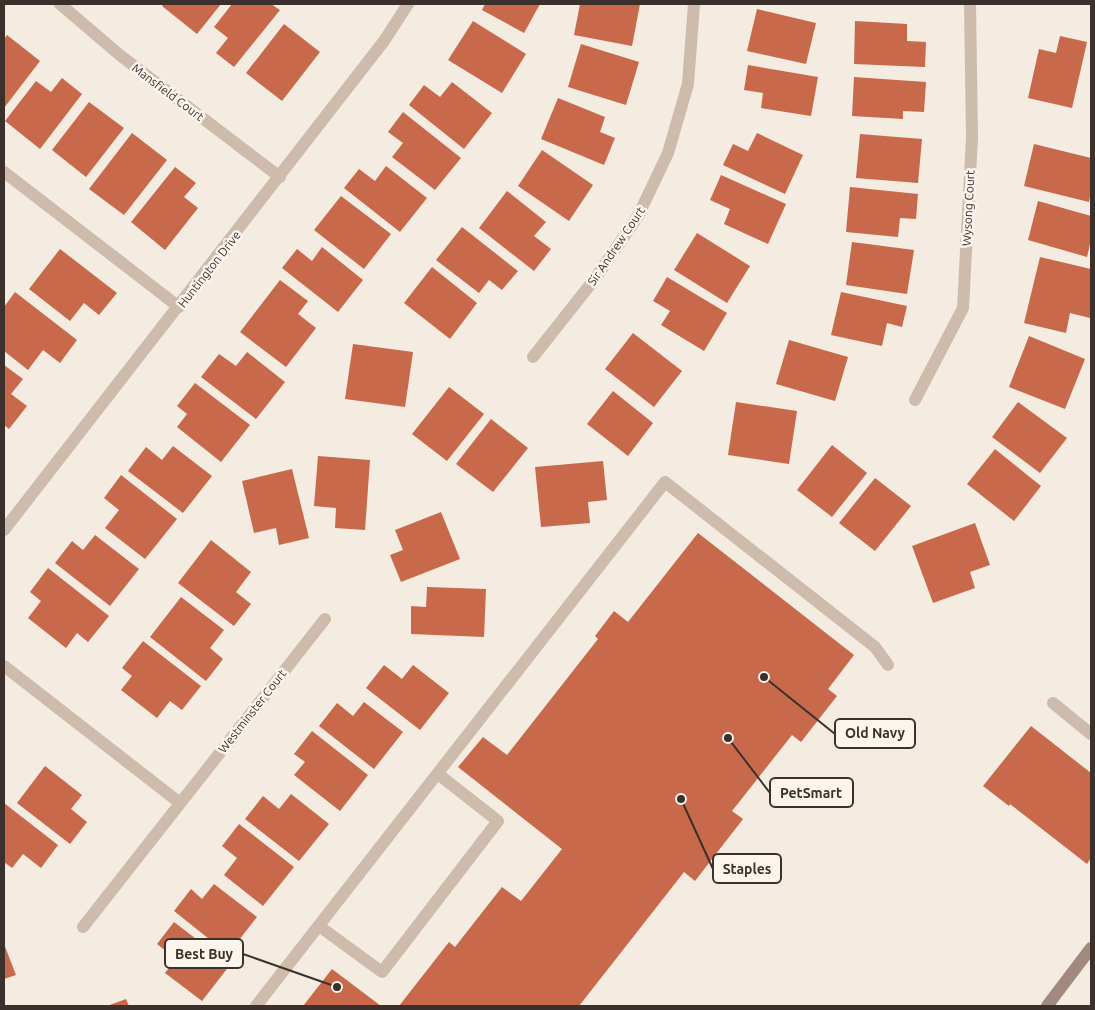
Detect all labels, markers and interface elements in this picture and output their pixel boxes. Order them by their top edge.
street label: Mansfield Court [130,61,207,123]
street label: Wysong Court [960,169,976,246]
street label: Sir Andrew Court [585,204,647,288]
street label: Huntington Drive [175,228,243,310]
street label: Westminster Court [216,667,289,755]
callout: Old Navy [835,719,915,748]
text: Old Navy [845,725,906,741]
callout: PetSmart [770,778,853,807]
text: PetSmart [780,785,842,801]
callout: Staples [713,854,781,883]
text: Staples [723,861,772,877]
callout: Best Buy [165,939,243,968]
text: Best Buy [175,946,234,962]

